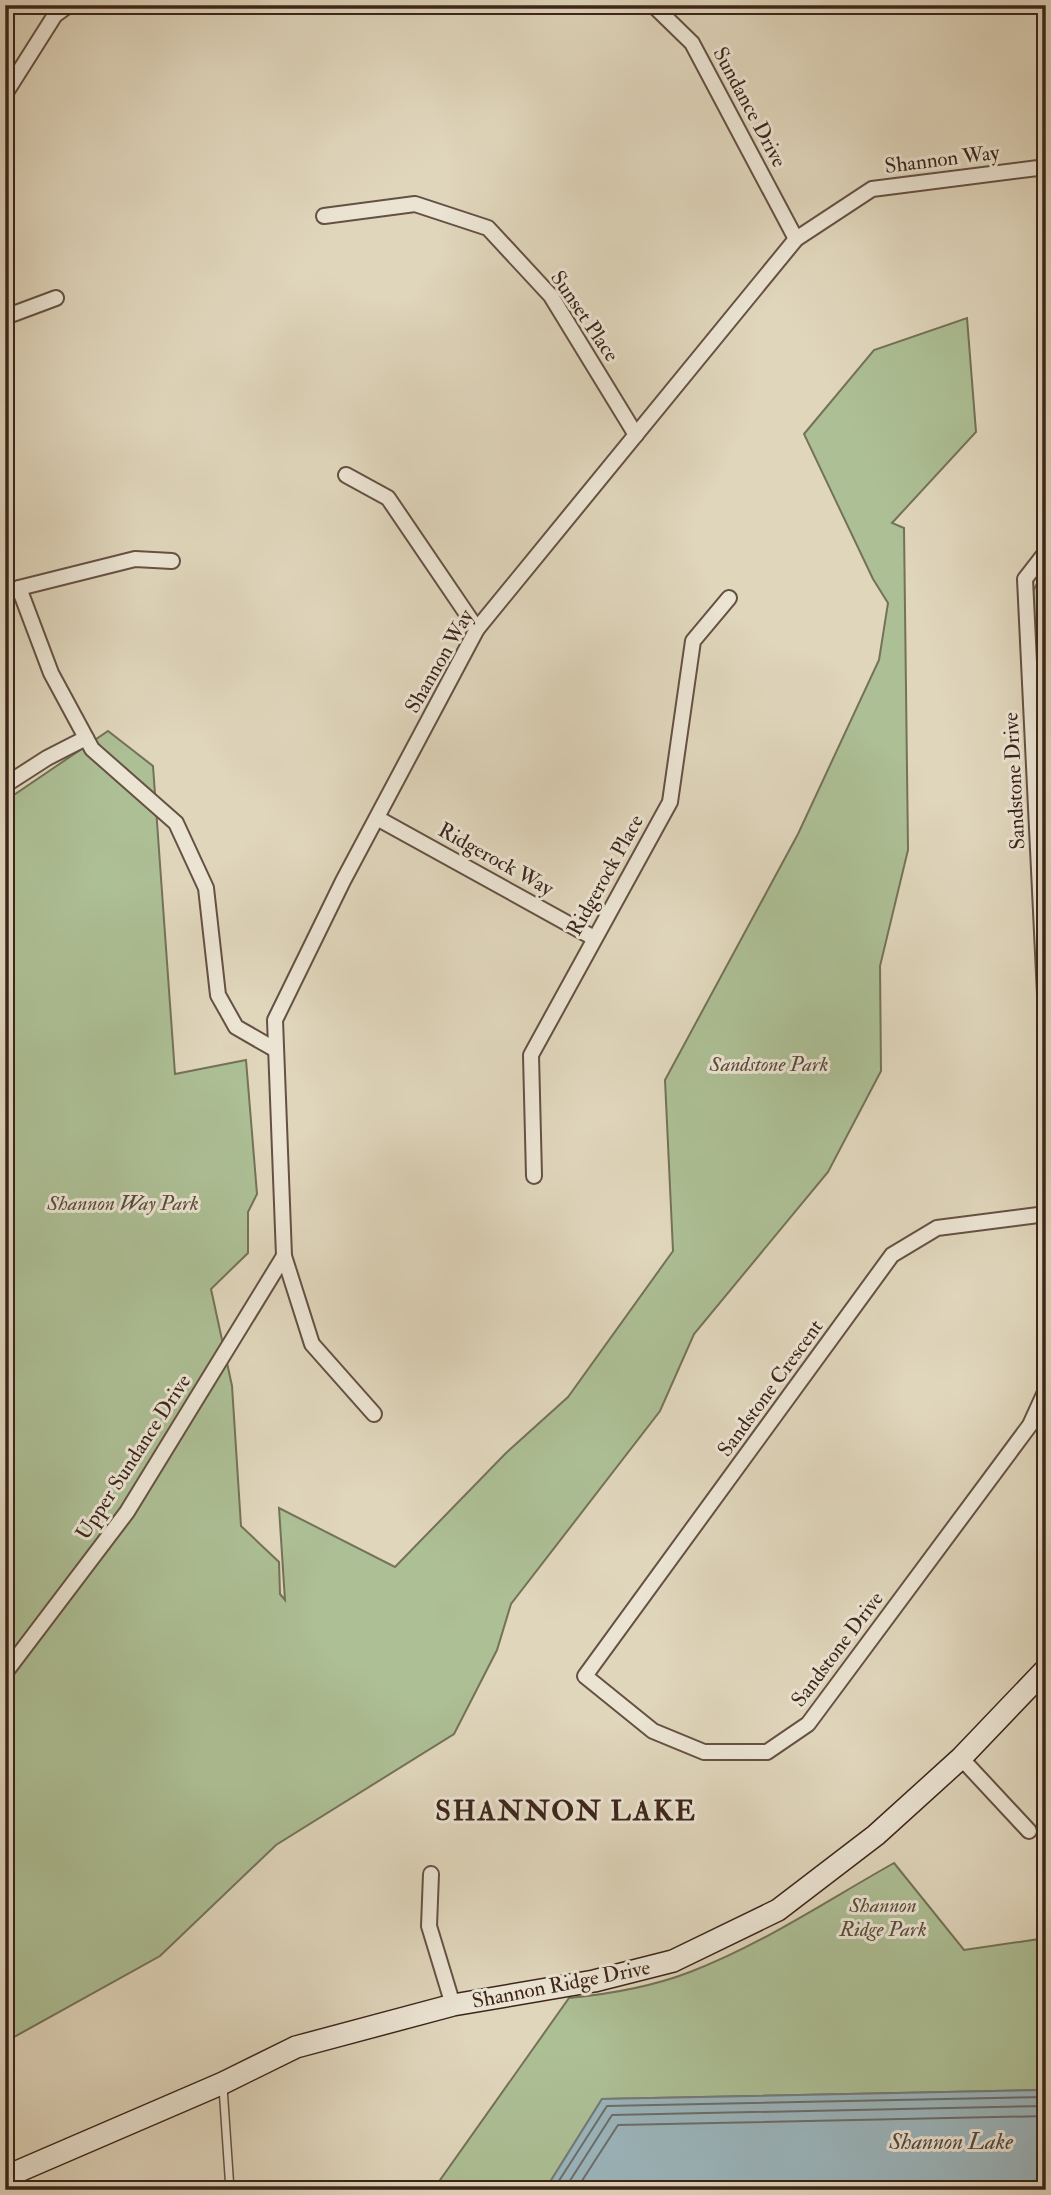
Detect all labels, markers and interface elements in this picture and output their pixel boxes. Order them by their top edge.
street label: Sundance Drive [706,42,793,172]
street label: Shannon Way [883,139,1002,180]
street label: Sunset Place [544,266,625,367]
street label: Shannon Way [399,604,480,718]
street label: Sandstone Drive [997,711,1032,850]
street label: Ridgerock Place [561,810,650,941]
street label: Ridgerock Way [433,817,559,903]
park label: Sandstone Park [709,1051,828,1078]
park label: Shannon Way Park [46,1190,199,1217]
street label: Sandstone Crescent [712,1314,829,1462]
street label: Upper Sundance Drive [70,1369,197,1545]
street label: Sandstone Drive [785,1586,890,1712]
district label: SHANNON LAKE [435,1794,697,1829]
park label: Shannon Ridge Park [838,1892,927,1943]
street label: Shannon Ridge Drive [470,1954,653,2015]
water label: Shannon Lake [888,2127,1013,2156]

